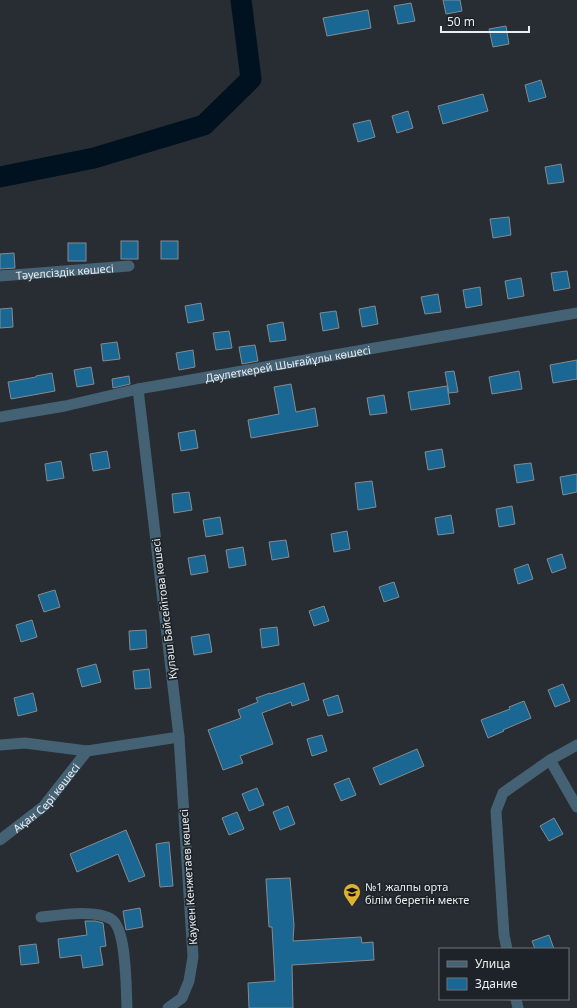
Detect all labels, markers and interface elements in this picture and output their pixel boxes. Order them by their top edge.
scale bar [441,8,529,34]
text: 50 m [447,13,475,30]
street label: Тәуелсіздік көшесі [15,260,114,282]
street label: Дәулеткерей Шығайұлы көшесі [204,341,372,385]
street label: Күләш Байсейітова көшесі [148,538,180,680]
street label: Ақан Сері көшесі [9,760,82,835]
street label: Каукен Кенжетаев көшесі [176,809,200,945]
place label: №1 жалпы орта білім беретін мекте [365,879,469,907]
school or university icon: №1 жалпы орта білім беретін мекте [342,882,362,907]
legend [439,948,569,1000]
text: Улица [475,955,510,972]
text: Здание [475,975,518,992]

